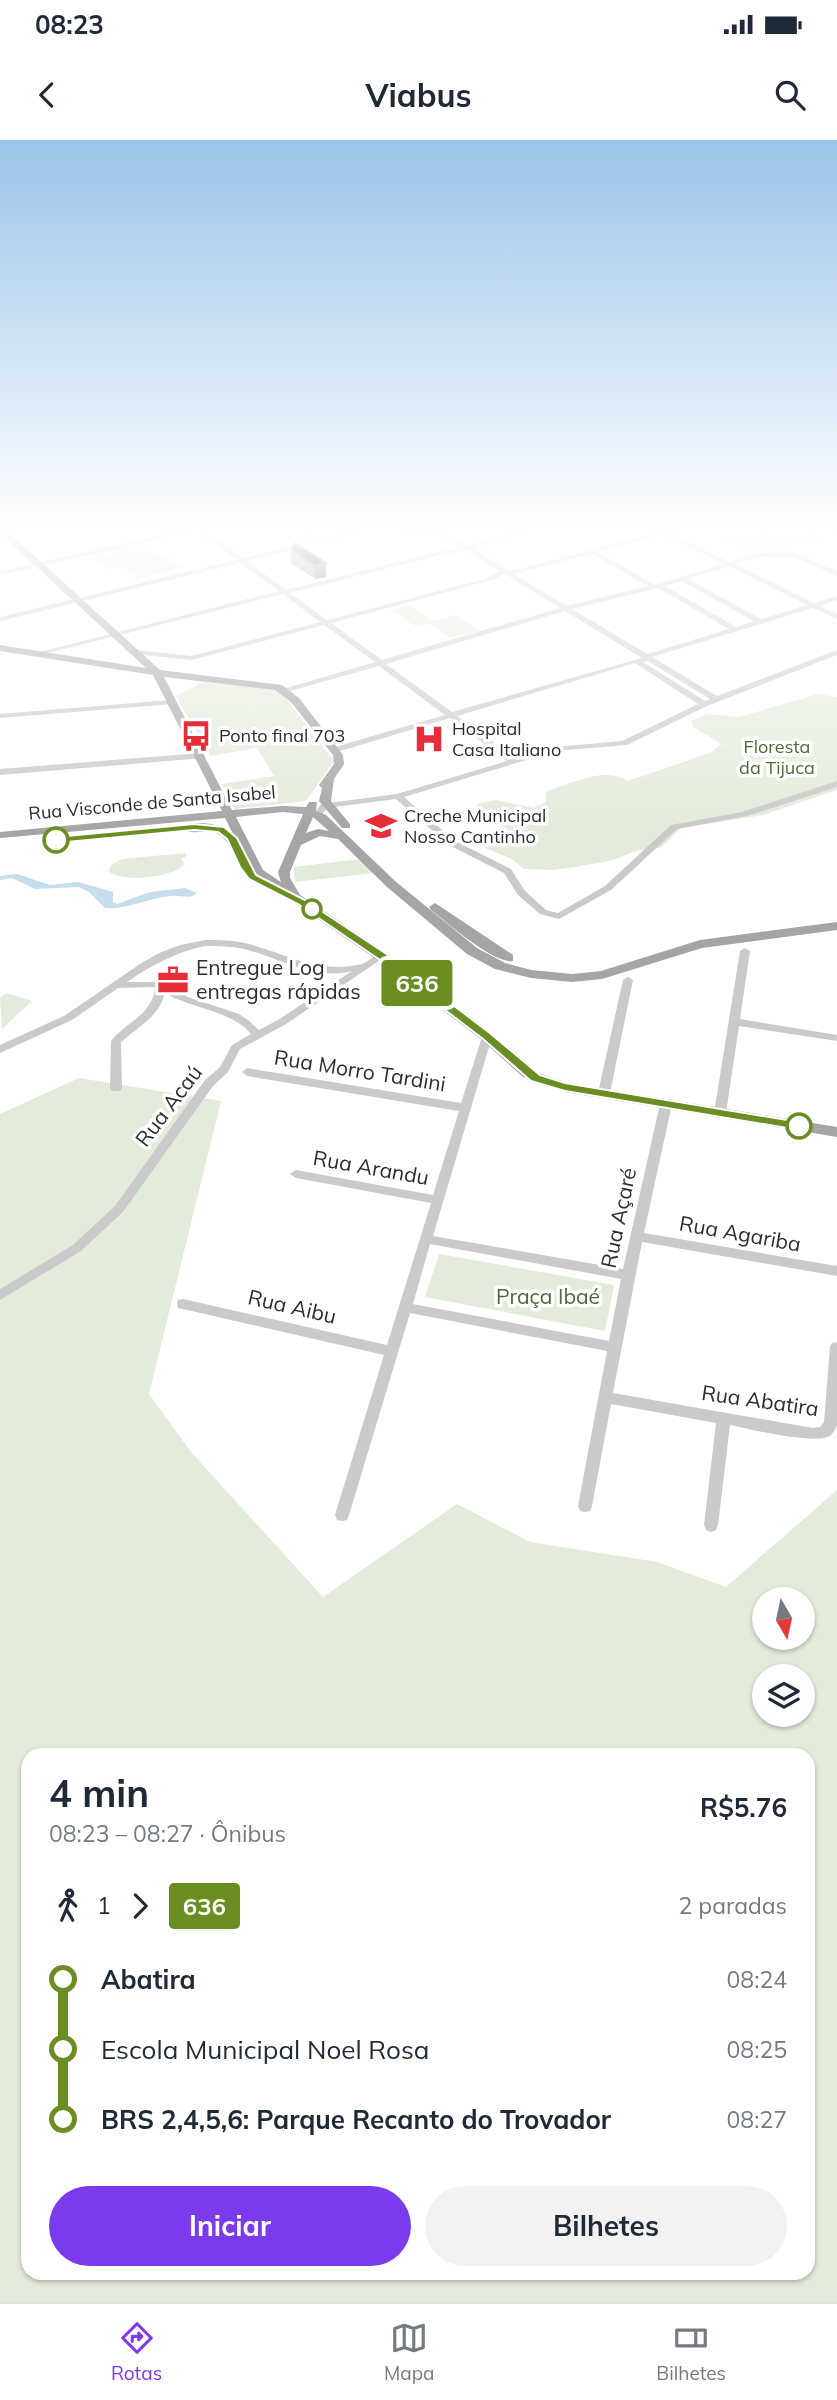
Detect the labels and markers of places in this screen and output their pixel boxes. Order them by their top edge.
place label: Hospital Casa Italiano [452,717,561,761]
bus stop icon: Ponto final 703 [179,719,213,753]
hospital icon: Hospital Casa Italiano [412,722,446,756]
place label: Ponto final 703 [219,724,345,747]
place label: Creche Municipal Nosso Cantinho [404,804,546,848]
school or university icon: Creche Municipal Nosso Cantinho [364,809,398,843]
unlabelled marker [43,827,69,853]
unlabelled marker [302,899,322,919]
place label: Entregue Log entregas rápidas [196,954,361,1004]
office icon: Entregue Log entregas rápidas [156,963,190,997]
unlabelled marker [786,1113,812,1139]

